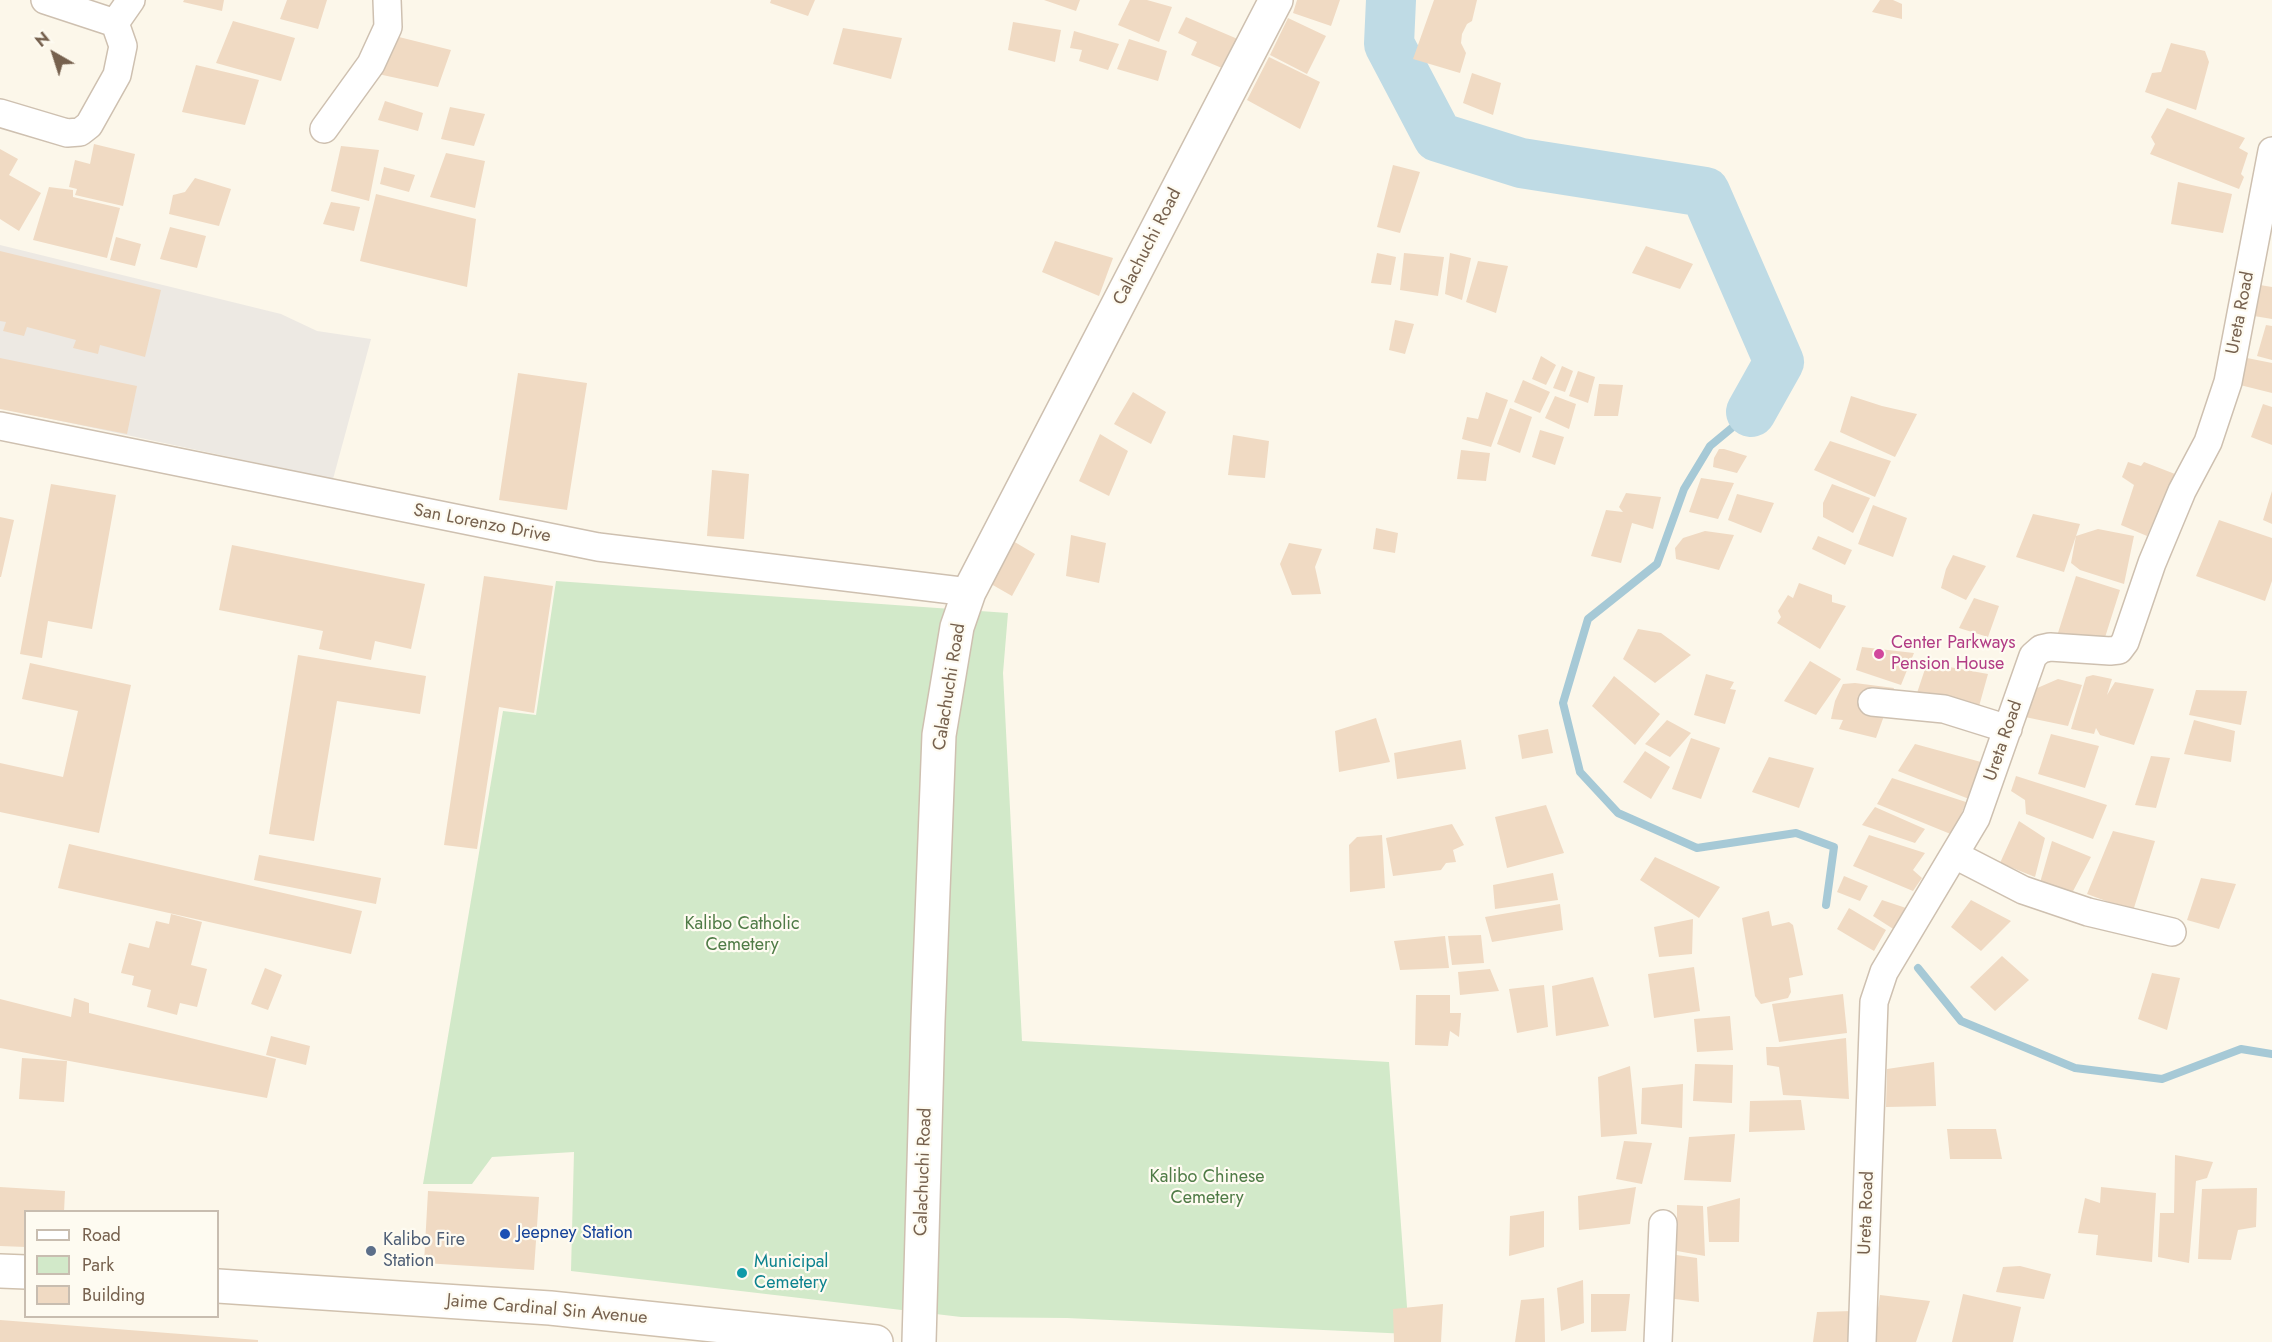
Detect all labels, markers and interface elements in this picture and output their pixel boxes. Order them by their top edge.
north arrow [24,24,84,84]
text: N [30,27,55,53]
street label: Calachuchi Road [1109,185,1187,309]
street label: Ureta Road [2222,270,2260,356]
street label: San Lorenzo Drive [412,500,552,548]
street label: Calachuchi Road [929,622,971,752]
place label: Center Parkways Pension House [1891,633,2016,676]
marker: Center Parkways Pension House [1872,647,1886,661]
street label: Ureta Road [1980,698,2028,784]
park label: Kalibo Catholic Cemetery [684,914,800,956]
street label: Calachuchi Road [911,1108,937,1236]
park label: Kalibo Chinese Cemetery [1150,1167,1264,1210]
street label: Ureta Road [1855,1171,1879,1255]
legend [24,1210,219,1318]
text: Road [82,1222,121,1248]
place label: Jeepney Station [517,1223,633,1245]
marker: Jeepney Station [498,1227,512,1241]
place label: Kalibo Fire Station [383,1230,465,1272]
marker: Kalibo Fire Station [364,1244,378,1258]
text: Park [82,1252,114,1278]
place label: Municipal Cemetery [754,1252,829,1294]
marker: Municipal Cemetery [735,1266,749,1280]
text: Building [82,1282,145,1308]
street label: Jaime Cardinal Sin Avenue [446,1290,648,1330]

